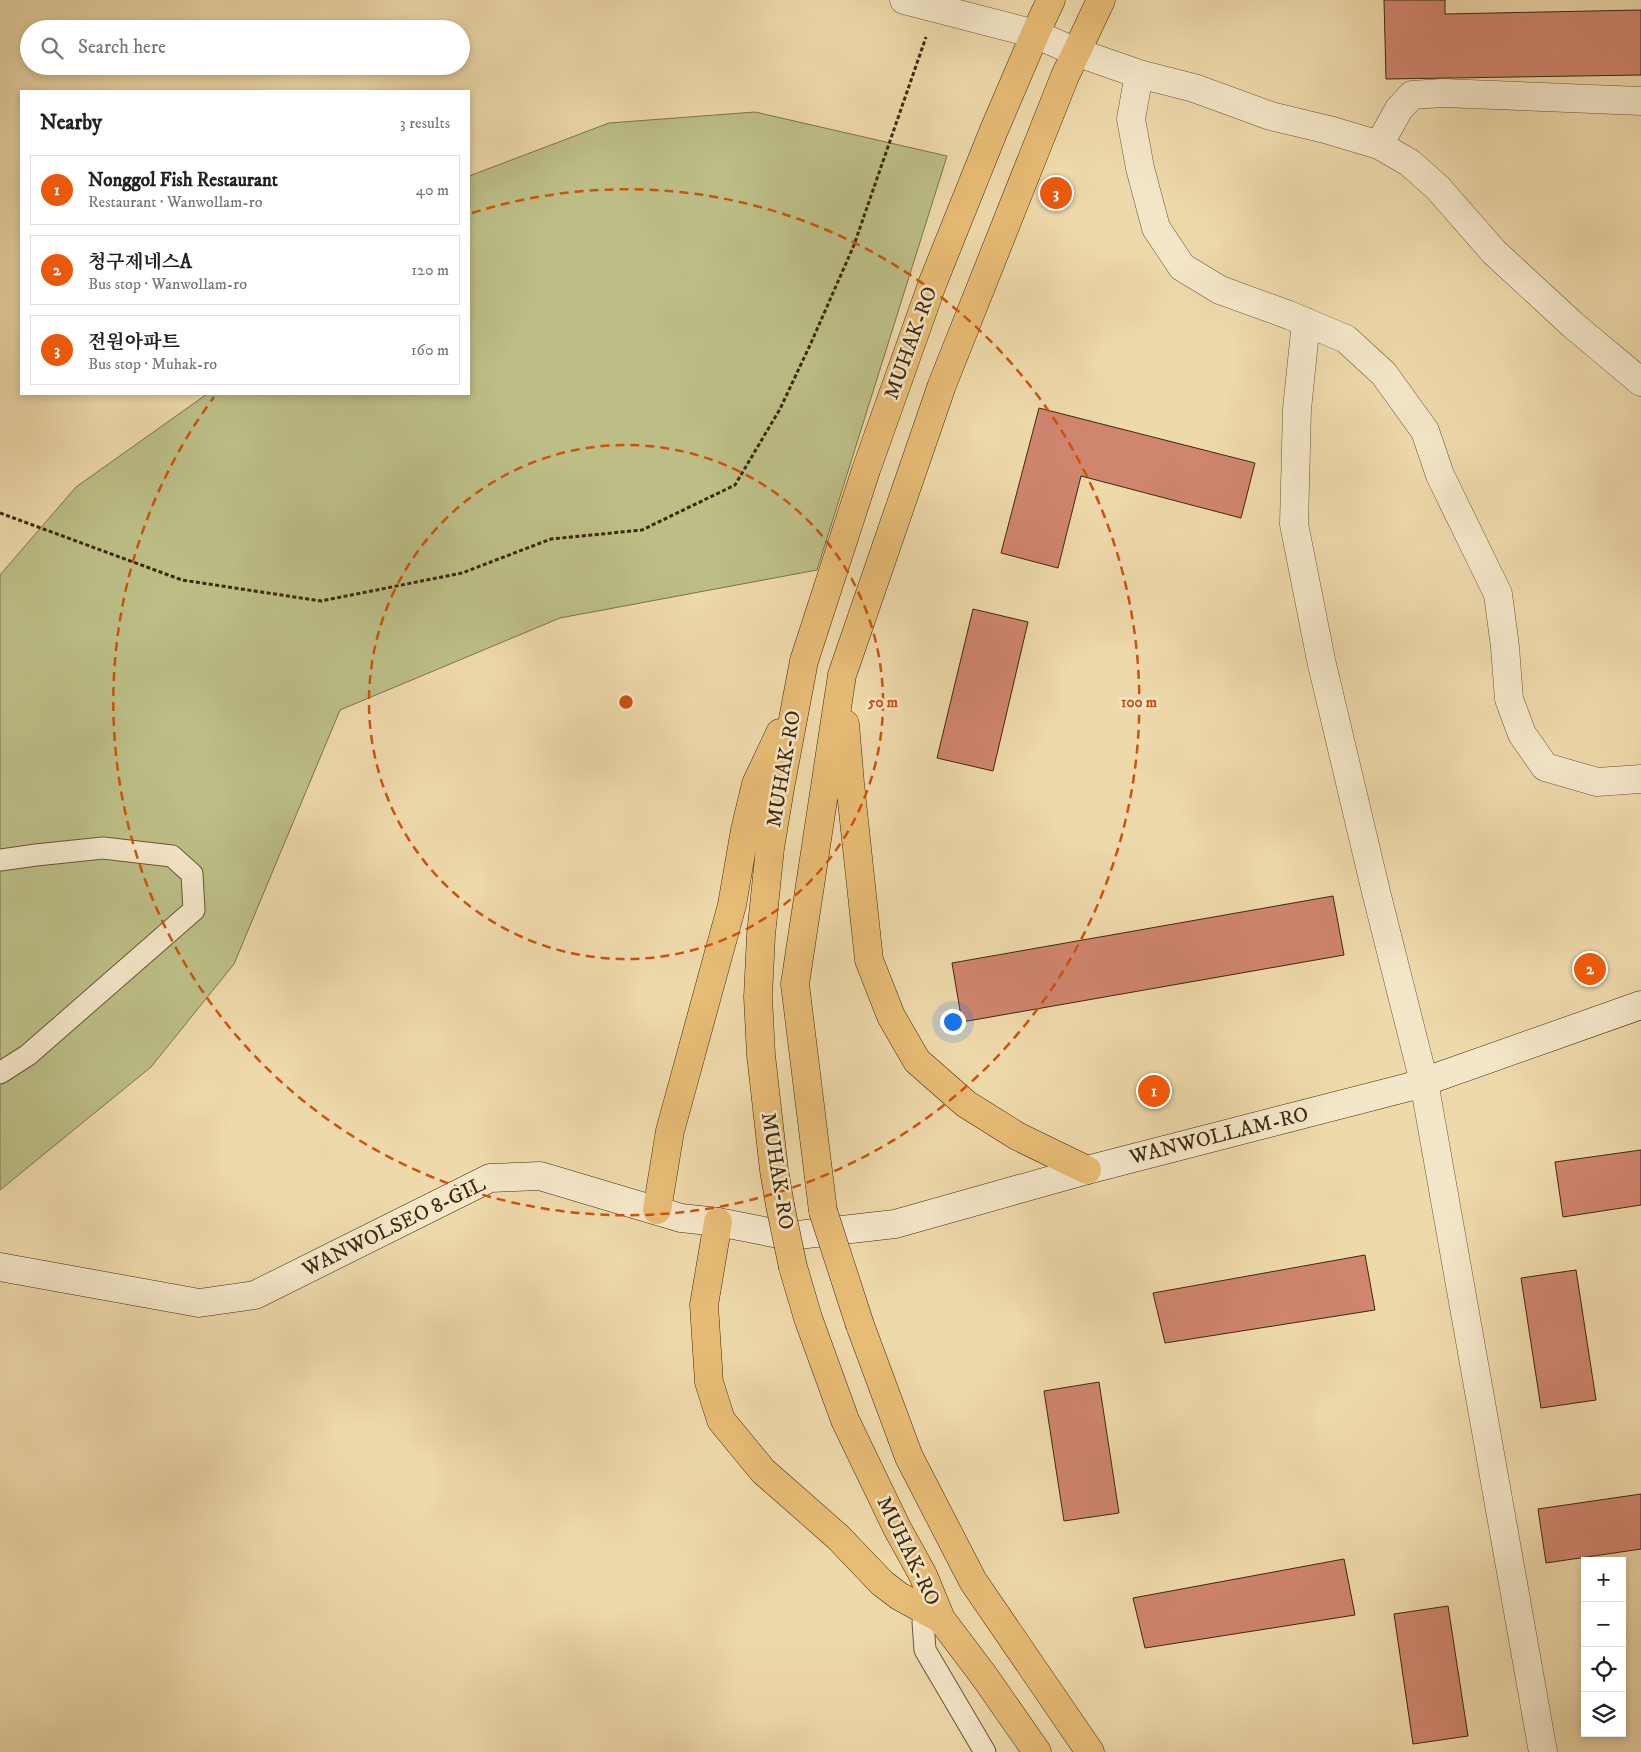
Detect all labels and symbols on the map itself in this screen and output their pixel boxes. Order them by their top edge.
pin: 3 [1040,174,1072,212]
street label: MUHAK-RO [879,283,943,403]
centre of rings [617,693,635,711]
text: 50 m [867,693,899,712]
text: 100 m [1121,693,1158,712]
street label: MUHAK-RO [761,708,807,830]
pin: 2 [1574,950,1606,988]
your location [940,1009,966,1035]
pin: 1 [1138,1072,1170,1110]
street label: WANWOLLAM-RO [1126,1101,1311,1171]
street label: MUHAK-RO [755,1110,799,1232]
street label: WANWOLSEO 8-GIL [297,1171,490,1283]
street label: MUHAK-RO [870,1492,946,1610]

